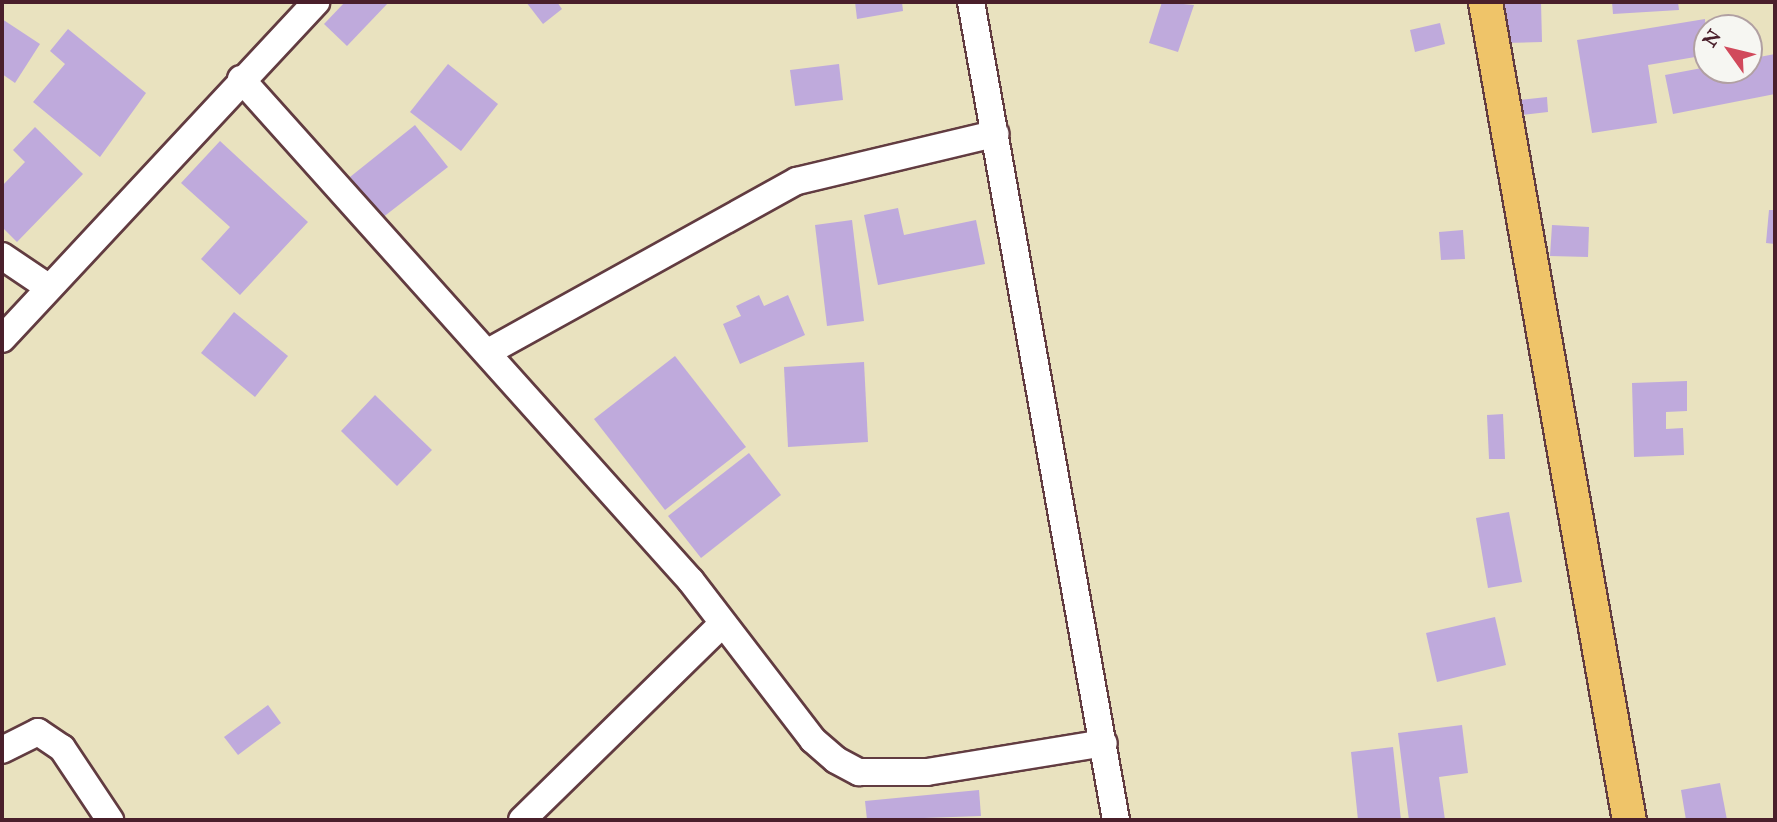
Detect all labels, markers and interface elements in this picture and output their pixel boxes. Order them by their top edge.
north arrow [1693,14,1763,84]
text: N [1698,25,1726,51]

